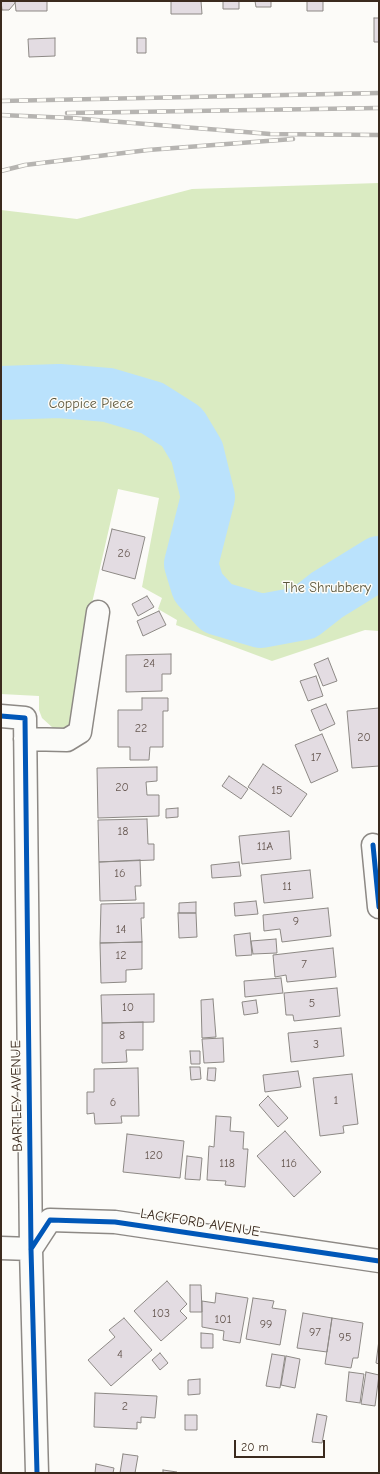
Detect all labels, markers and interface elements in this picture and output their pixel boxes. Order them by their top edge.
park label: Coppice Piece [49,396,133,412]
house number: 26 [118,547,130,561]
park label: The Shrubbery [283,580,371,596]
house number: 24 [143,657,155,671]
house number: 22 [135,722,147,736]
house number: 20 [357,731,371,745]
house number: 17 [311,751,321,765]
house number: 20 [115,781,129,795]
house number: 15 [271,784,283,798]
house number: 18 [118,825,128,839]
house number: 11A [257,840,273,854]
house number: 16 [114,867,126,881]
house number: 11 [282,880,292,894]
house number: 9 [293,915,299,929]
house number: 14 [116,923,126,937]
house number: 12 [115,949,127,963]
house number: 7 [301,958,307,972]
house number: 5 [309,997,315,1011]
house number: 10 [122,1001,134,1015]
house number: 8 [119,1029,125,1043]
house number: 3 [313,1038,319,1052]
street label: BARTLEY AVENUE [8,1040,26,1152]
house number: 1 [334,1094,338,1108]
house number: 6 [110,1096,116,1110]
house number: 120 [145,1149,163,1163]
house number: 118 [219,1157,235,1171]
house number: 116 [281,1157,297,1171]
street label: LACKFORD AVENUE [139,1205,261,1241]
house number: 103 [152,1307,170,1321]
house number: 101 [215,1313,231,1327]
house number: 99 [260,1318,272,1332]
house number: 97 [309,1326,321,1340]
house number: 95 [339,1331,351,1345]
house number: 4 [117,1348,123,1362]
house number: 2 [122,1400,128,1414]
scale bar [236,1432,327,1458]
text: 20 m [241,1440,269,1454]

